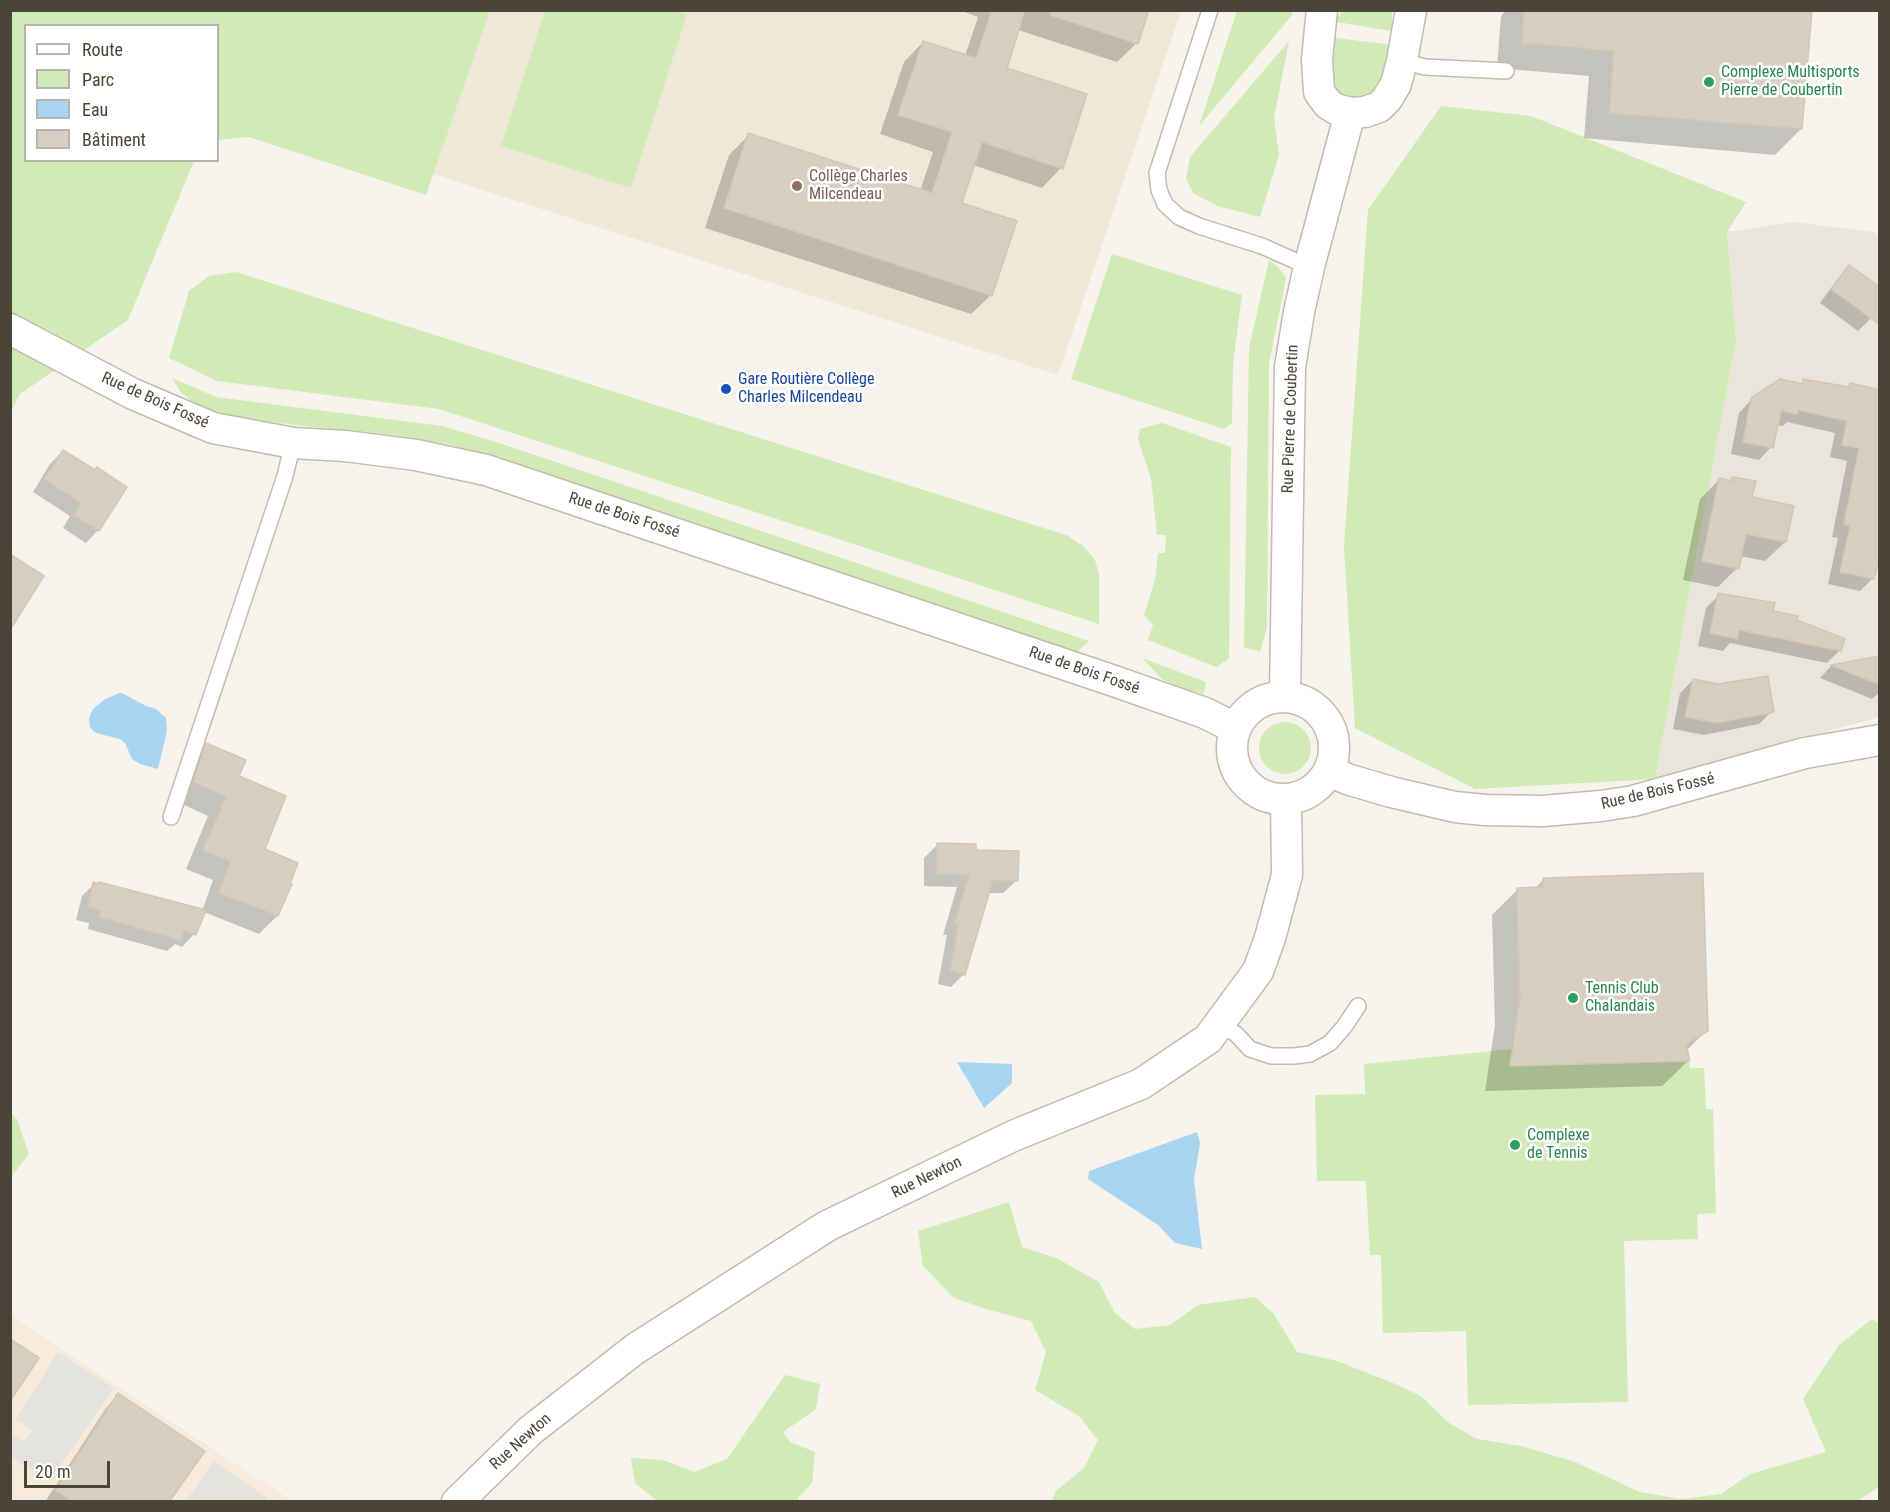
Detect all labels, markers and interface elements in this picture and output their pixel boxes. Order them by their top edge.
legend [24,24,219,162]
text: Route [82,39,123,60]
place label: Complexe Multisports Pierre de Coubertin [1721,63,1860,101]
text: Parc [82,69,114,90]
marker: Complexe Multisports Pierre de Coubertin [1702,75,1716,89]
text: Eau [82,99,108,120]
text: Bâtiment [82,129,146,150]
place label: Collège Charles Milcendeau [809,167,908,205]
marker: Collège Charles Milcendeau [790,179,804,193]
street label: Rue Pierre de Coubertin [1279,344,1303,494]
street label: Rue de Bois Fossé [98,369,212,433]
place label: Gare Routière Collège Charles Milcendeau [738,370,874,408]
marker: Gare Routière Collège Charles Milcendeau [719,382,733,396]
street label: Rue de Bois Fossé [566,489,682,543]
street label: Rue de Bois Fossé [1026,643,1142,699]
street label: Rue de Bois Fossé [1600,770,1716,814]
place label: Tennis Club Chalandais [1585,979,1659,1017]
marker: Tennis Club Chalandais [1566,991,1580,1005]
place label: Complexe de Tennis [1527,1126,1590,1164]
marker: Complexe de Tennis [1508,1138,1522,1152]
street label: Rue Newton [889,1153,965,1203]
street label: Rue Newton [486,1410,556,1474]
scale bar [27,1449,112,1487]
text: 20 m [35,1461,70,1482]

